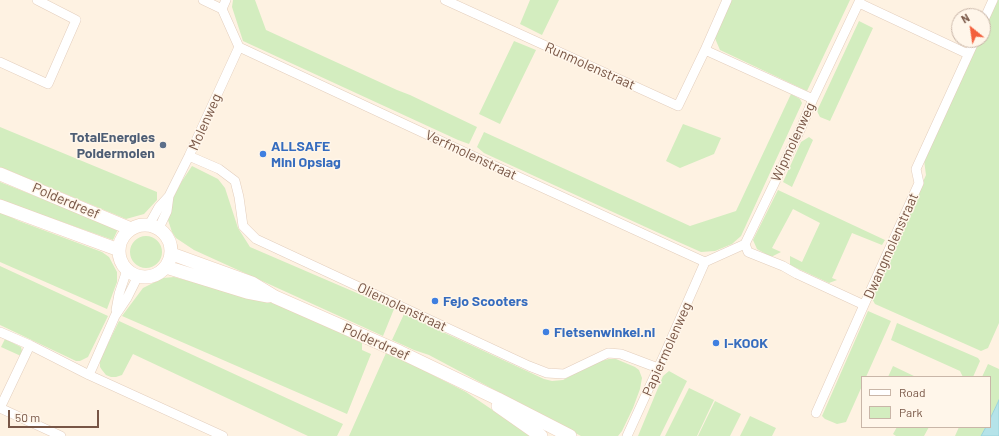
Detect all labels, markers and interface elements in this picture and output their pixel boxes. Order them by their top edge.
north arrow [951,8,991,48]
text: N [959,11,972,26]
street label: Runmolenstraat [542,39,638,93]
street label: Molenweg [185,91,225,153]
street label: Wipmolenweg [767,100,819,184]
street label: Verfmolenstraat [423,126,519,184]
place label: TotalEnergies Poldermolen [70,129,155,162]
place label: ALLSAFE Mini Opslag [271,138,341,170]
marker: TotalEnergies Poldermolen [158,140,168,150]
marker: ALLSAFE Mini Opslag [258,149,268,159]
street label: Polderdreef [30,179,102,223]
street label: Dwangmolenstraat [860,190,922,302]
street label: Oliemolenstraat [355,279,449,335]
place label: Fejo Scooters [443,293,528,309]
marker: Fejo Scooters [430,296,440,306]
street label: Papiermolenweg [639,299,695,399]
street label: Polderdreef [340,320,412,364]
place label: Fietsenwinkel.nl [554,324,655,340]
marker: Fietsenwinkel.nl [541,327,551,337]
place label: I-KOOK [724,335,768,351]
marker: I-KOOK [711,338,721,348]
legend [861,376,991,428]
text: Road [899,385,926,399]
scale bar [10,402,101,428]
text: Park [899,405,923,419]
text: 50 m [15,410,40,424]

